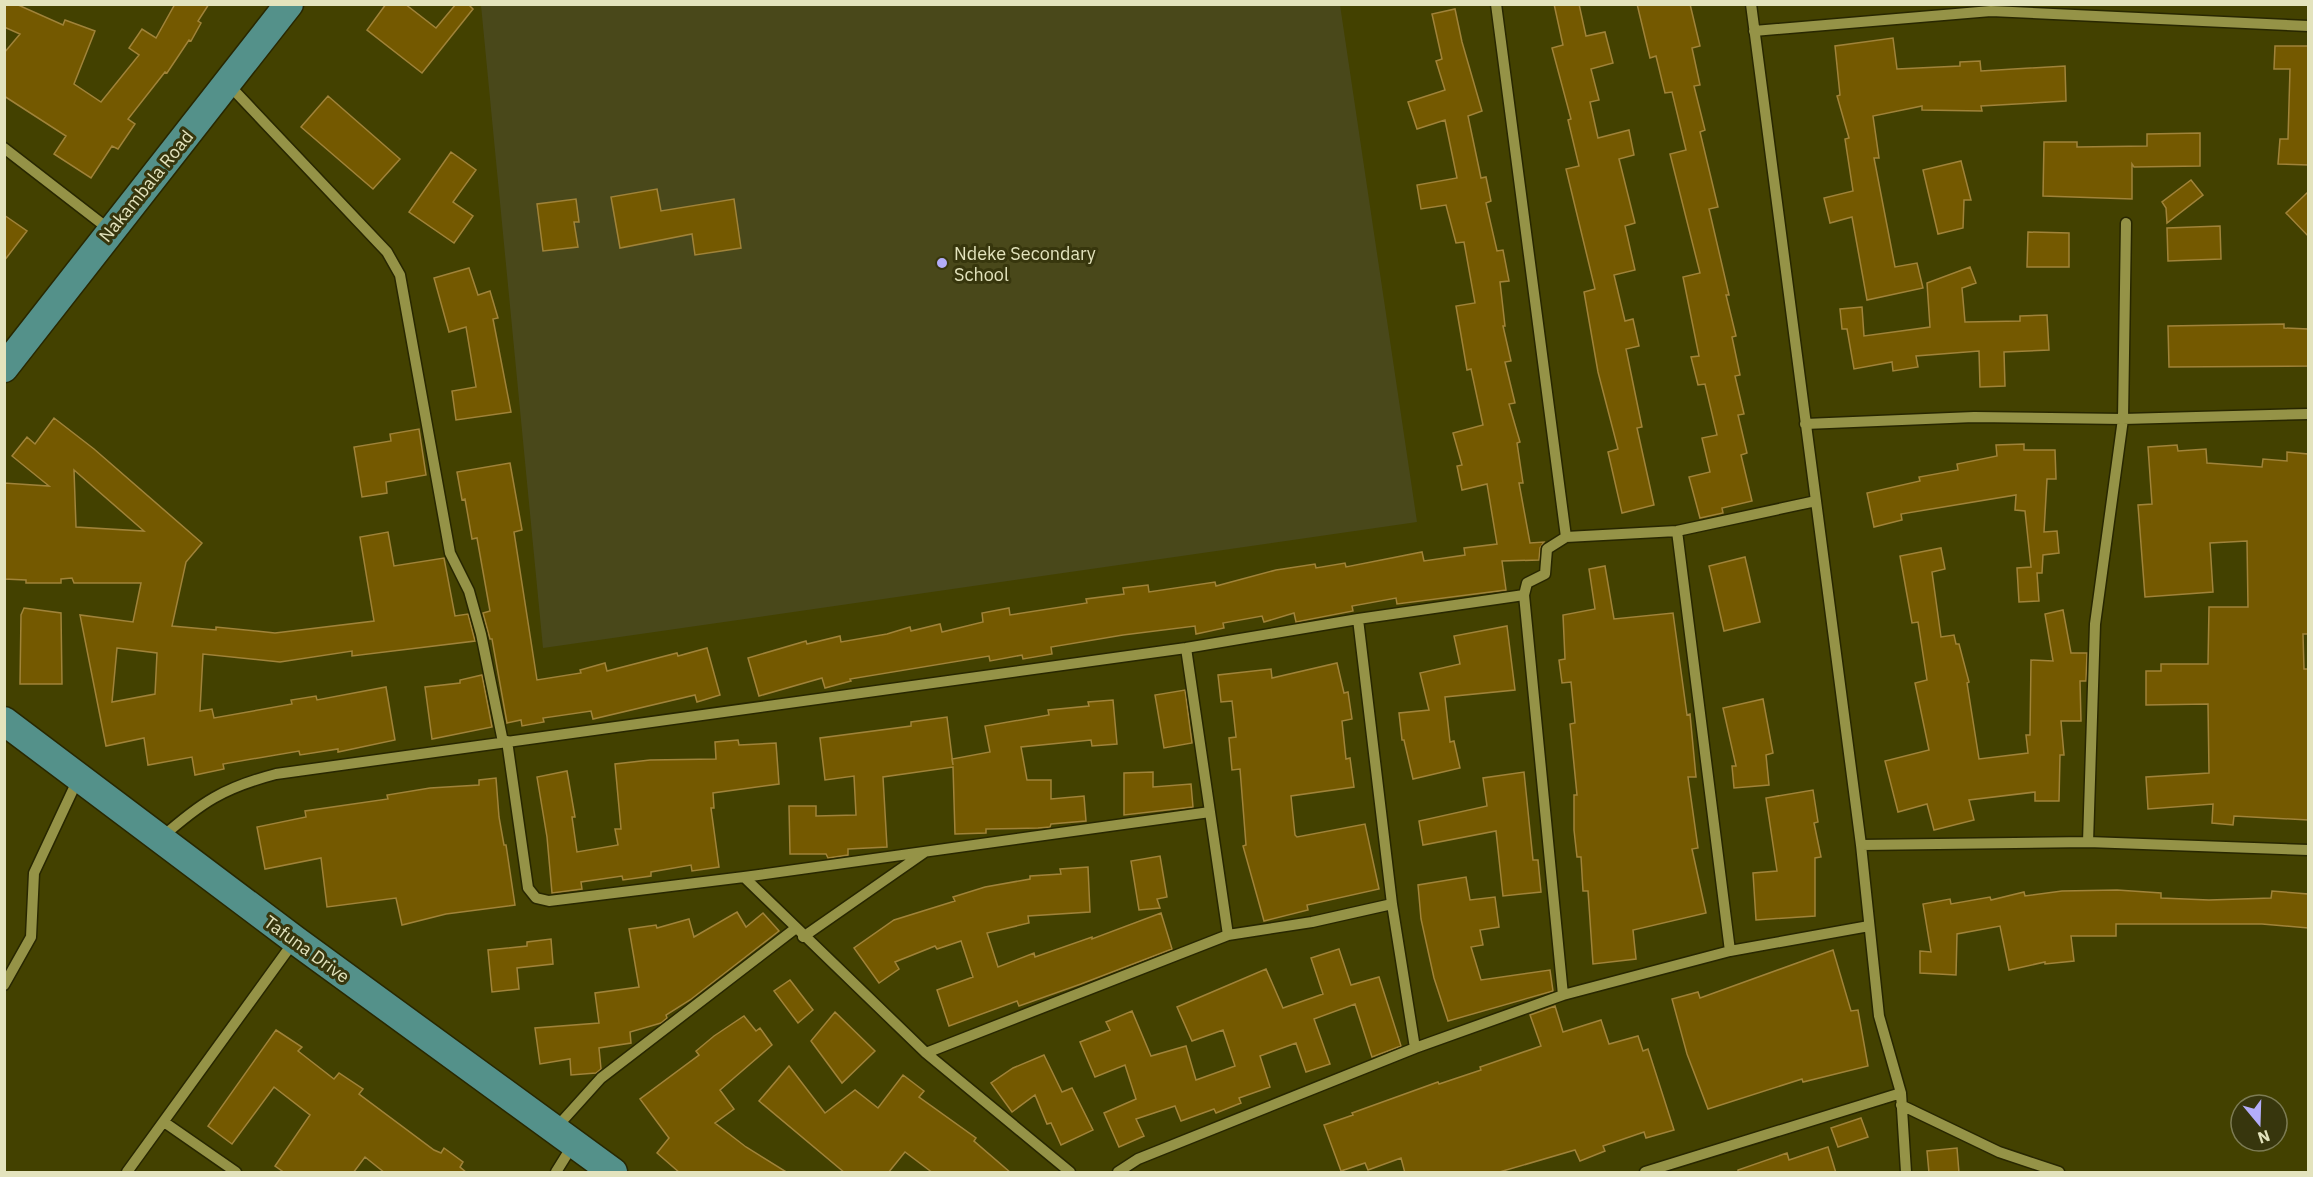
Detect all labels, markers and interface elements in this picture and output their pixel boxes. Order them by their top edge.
street label: Nakambala Road [94,125,198,247]
place label: Ndeke Secondary School [954,242,1096,286]
marker: Ndeke Secondary School [935,256,949,270]
street label: Tafuna Drive [260,910,355,988]
north arrow [2229,1093,2289,1153]
text: N [2255,1126,2273,1149]

